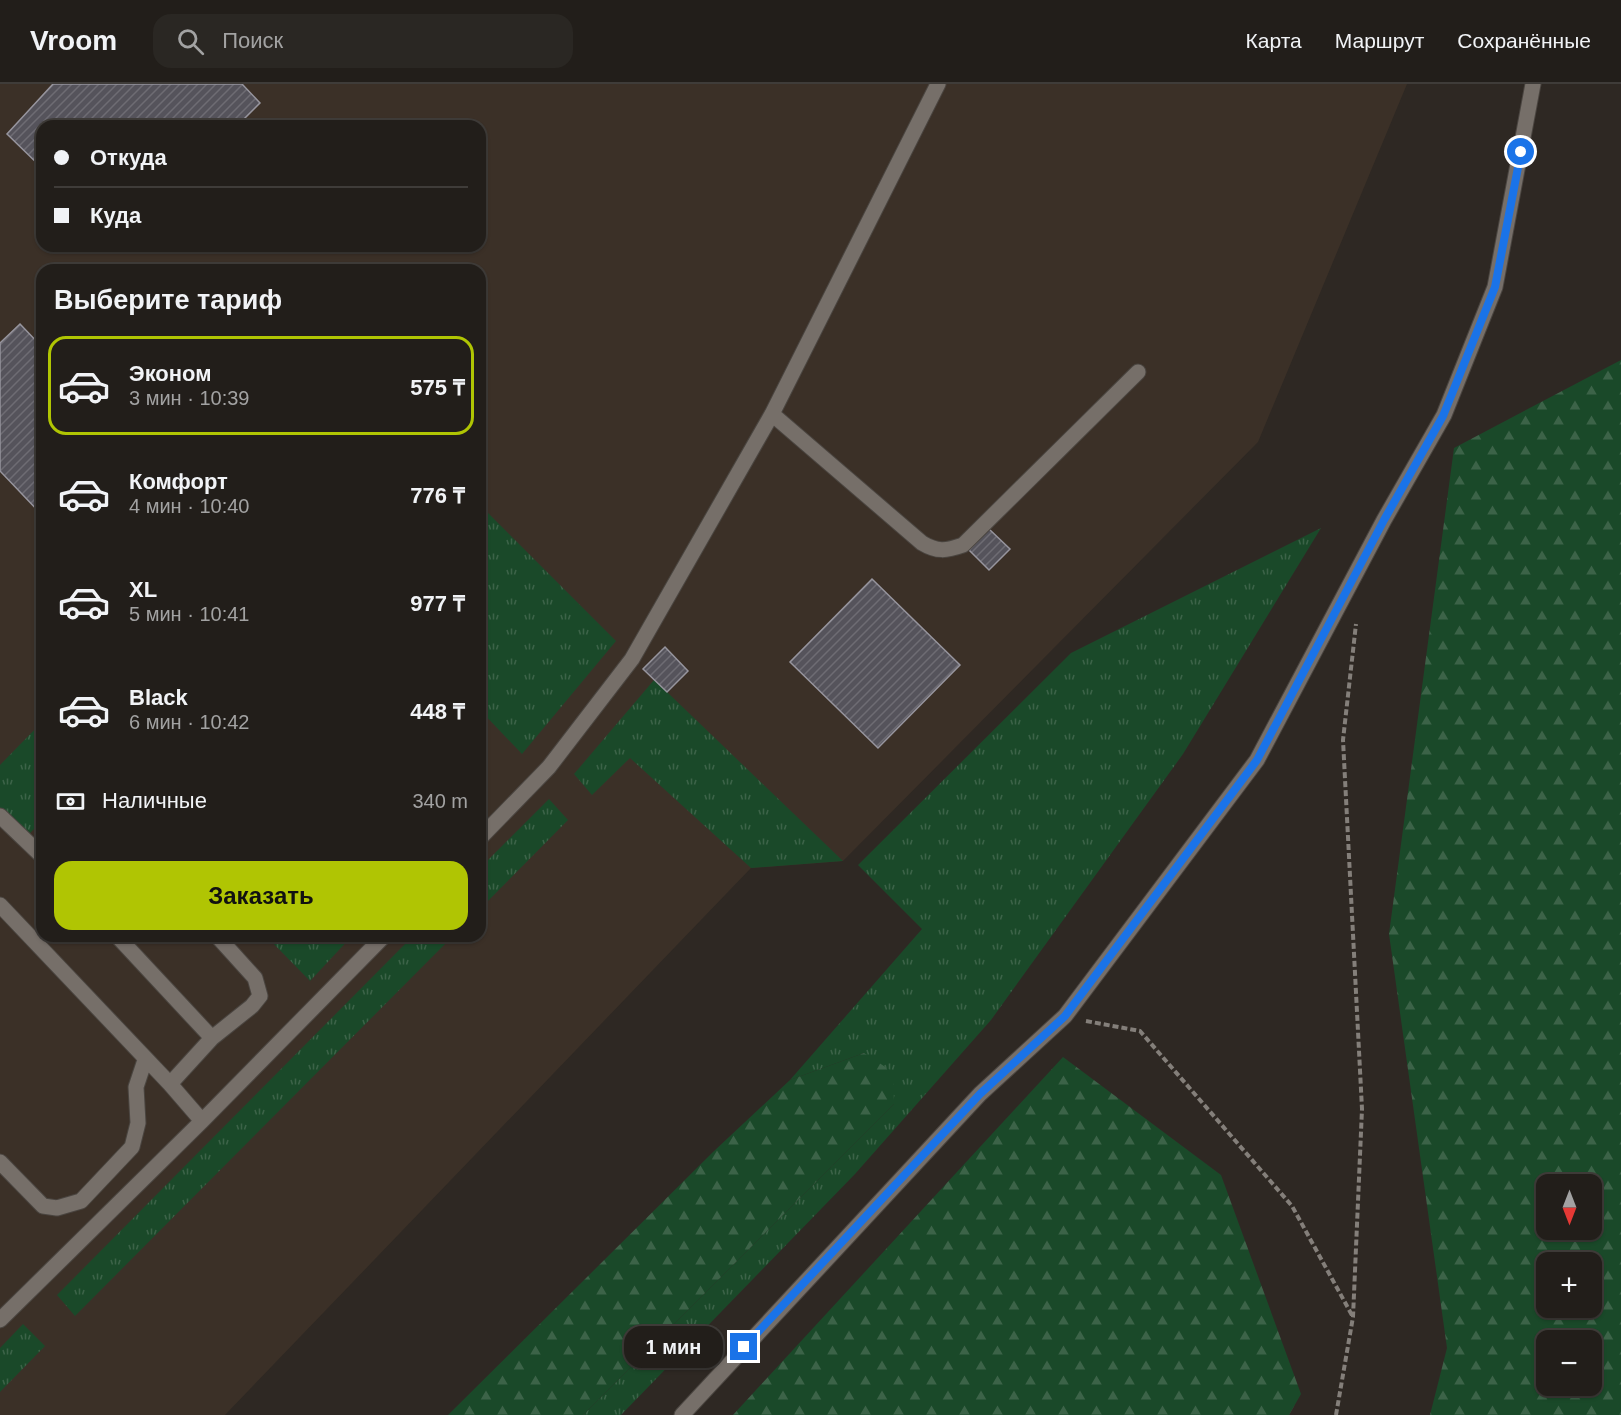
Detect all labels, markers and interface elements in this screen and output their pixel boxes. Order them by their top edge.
search box [153,14,573,68]
text: Vroom [30,25,117,56]
icon: search [174,25,207,58]
text: Поиск [222,28,283,53]
text: Карта [1246,29,1302,52]
text: Маршрут [1335,29,1424,52]
text: Сохранённые [1457,29,1591,52]
route start [1507,138,1534,165]
text: Откуда [90,145,167,170]
text: Куда [90,203,141,228]
text: Выберите тариф [54,285,282,315]
icon: car [57,359,111,413]
text: Эконом [129,361,212,386]
text: 575 ₸ [410,375,465,400]
text: 3 мин · 10:39 [129,387,249,409]
icon: car [57,467,111,521]
text: Комфорт [129,469,228,494]
text: 776 ₸ [410,483,465,508]
text: 4 мин · 10:40 [129,495,249,517]
icon: car [57,575,111,629]
text: XL [129,577,157,602]
text: 977 ₸ [410,591,465,616]
text: 5 мин · 10:41 [129,603,249,625]
icon: car [57,683,111,737]
text: Black [129,685,188,710]
text: 448 ₸ [410,699,465,724]
text: 6 мин · 10:42 [129,711,249,733]
icon: cash [54,785,87,818]
text: Наличные [102,788,207,813]
text: 340 m [412,790,468,812]
button: Заказать [54,861,468,930]
north arrow [1536,1174,1602,1240]
map controls [1536,1174,1602,1396]
button: + [1536,1252,1602,1318]
callout: 1 мин [624,1326,723,1368]
button: − [1536,1330,1602,1396]
route end [730,1333,757,1360]
text: 1 мин [646,1336,701,1358]

